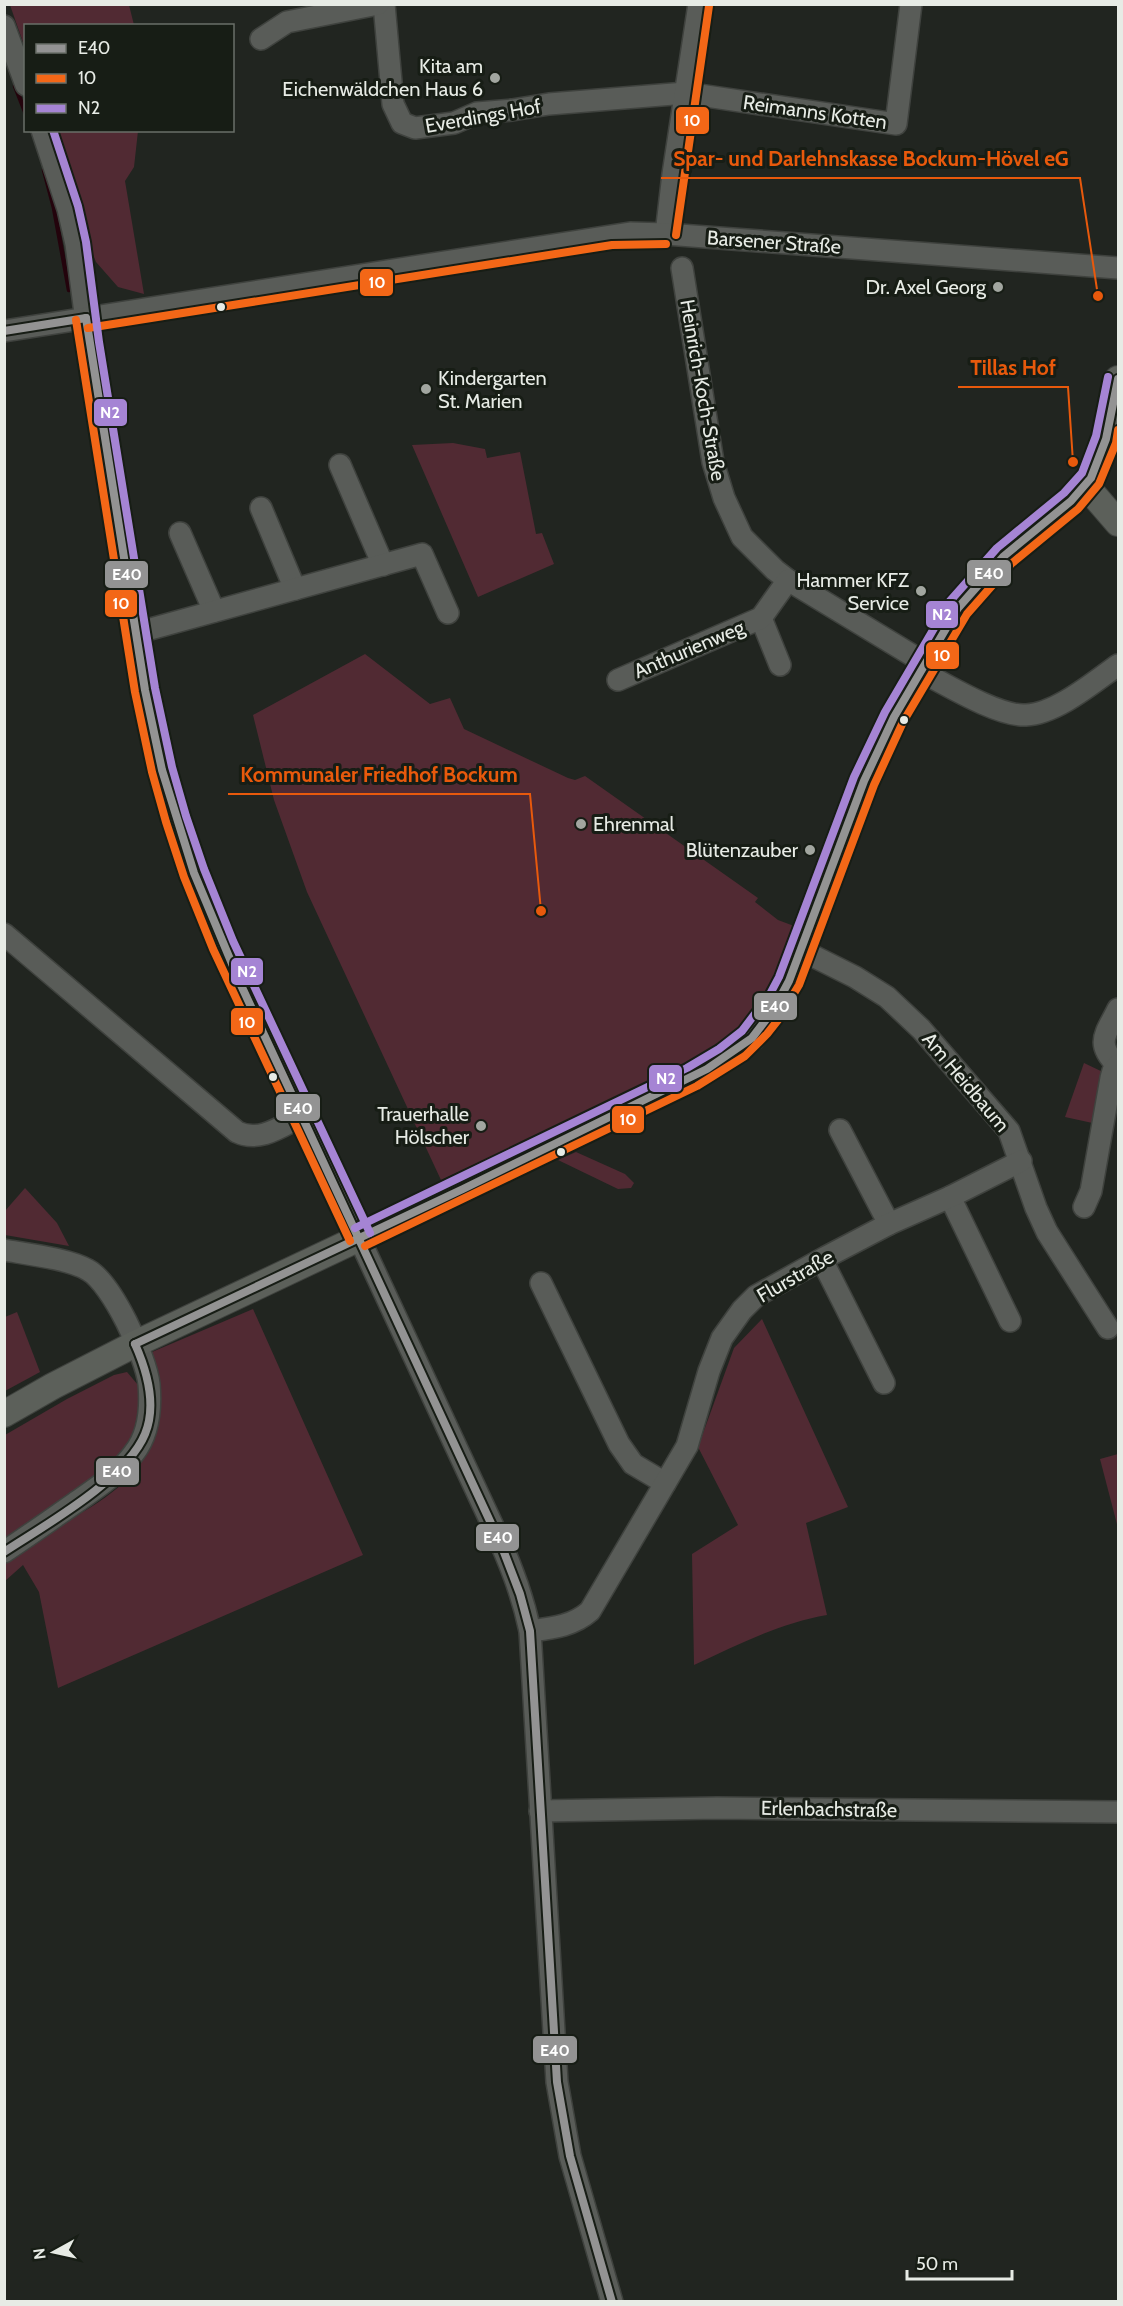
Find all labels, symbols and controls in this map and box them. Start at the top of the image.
legend [24,24,234,132]
text: E40 [78,37,110,59]
place label: Kita am Eichenwäldchen Haus 6 [282,54,483,101]
text: 10 [78,67,96,89]
marker: Kita am Eichenwäldchen Haus 6 [488,71,502,85]
street label: Reimanns Kotten [742,90,888,134]
street label: Everdings Hof [423,94,543,138]
text: N2 [78,97,100,119]
line badge: 10 [675,106,710,135]
text: 10 [683,111,701,130]
callout: Spar- und Darlehnskasse Bockum-Hövel eG [661,139,1080,178]
text: Spar- und Darlehnskasse Bockum-Hövel eG [673,146,1069,171]
street label: Barsener Straße [706,225,842,259]
line badge: 10 [359,268,394,297]
text: 10 [368,273,386,292]
place label: Dr. Axel Georg [866,275,987,299]
marker: Dr. Axel Georg [991,280,1005,294]
street label: Heinrich-Koch-Straße [675,297,731,483]
unlabelled marker [215,301,227,313]
callout: Tillas Hof [958,348,1068,387]
text: Tillas Hof [970,355,1056,380]
place label: Kindergarten St. Marien [438,366,547,413]
marker: Kindergarten St. Marien [419,382,433,396]
line badge: N2 [93,398,128,427]
text: N2 [100,403,120,422]
line badge: E40 [966,559,1012,587]
line badge: E40 [104,560,149,589]
text: E40 [974,564,1004,583]
text: E40 [112,565,142,584]
place label: Hammer KFZ Service [797,568,909,615]
marker: Hammer KFZ Service [914,584,928,598]
line badge: 10 [104,589,138,618]
text: 10 [112,594,130,613]
line badge: N2 [925,600,959,629]
text: N2 [932,605,952,624]
street label: Anthurienweg [630,615,749,683]
line badge: 10 [925,641,960,670]
text: 10 [933,646,951,665]
unlabelled marker [898,714,910,726]
callout: Kommunaler Friedhof Bockum [228,755,530,794]
text: Kommunaler Friedhof Bockum [240,762,518,787]
place label: Ehrenmal [593,812,675,836]
marker: Ehrenmal [574,817,588,831]
place label: Blütenzauber [686,838,799,862]
marker: Blütenzauber [803,843,817,857]
line badge: N2 [230,957,264,986]
text: N2 [237,962,257,981]
line badge: E40 [753,992,798,1021]
text: E40 [760,997,790,1016]
line badge: 10 [230,1007,264,1036]
text: 10 [238,1013,256,1032]
street label: Am Heidbaum [917,1027,1015,1137]
line badge: N2 [648,1064,683,1093]
text: N2 [656,1069,676,1088]
unlabelled marker [267,1071,279,1083]
line badge: E40 [275,1093,321,1122]
text: E40 [283,1099,313,1118]
place label: Trauerhalle Hölscher [377,1102,470,1149]
line badge: 10 [611,1105,645,1134]
text: 10 [619,1110,637,1129]
marker: Trauerhalle Hölscher [474,1119,488,1133]
unlabelled marker [555,1146,567,1158]
street label: Flurstraße [752,1244,838,1308]
line badge: E40 [95,1457,140,1486]
text: E40 [102,1462,132,1481]
line badge: E40 [475,1523,520,1552]
text: E40 [483,1528,513,1547]
street label: Erlenbachstraße [761,1796,897,1822]
line badge: E40 [532,2035,578,2064]
text: E40 [540,2041,570,2060]
north arrow [24,2222,84,2282]
scale bar [907,2243,1012,2281]
text: N [29,2247,50,2261]
text: 50 m [916,2253,958,2275]

